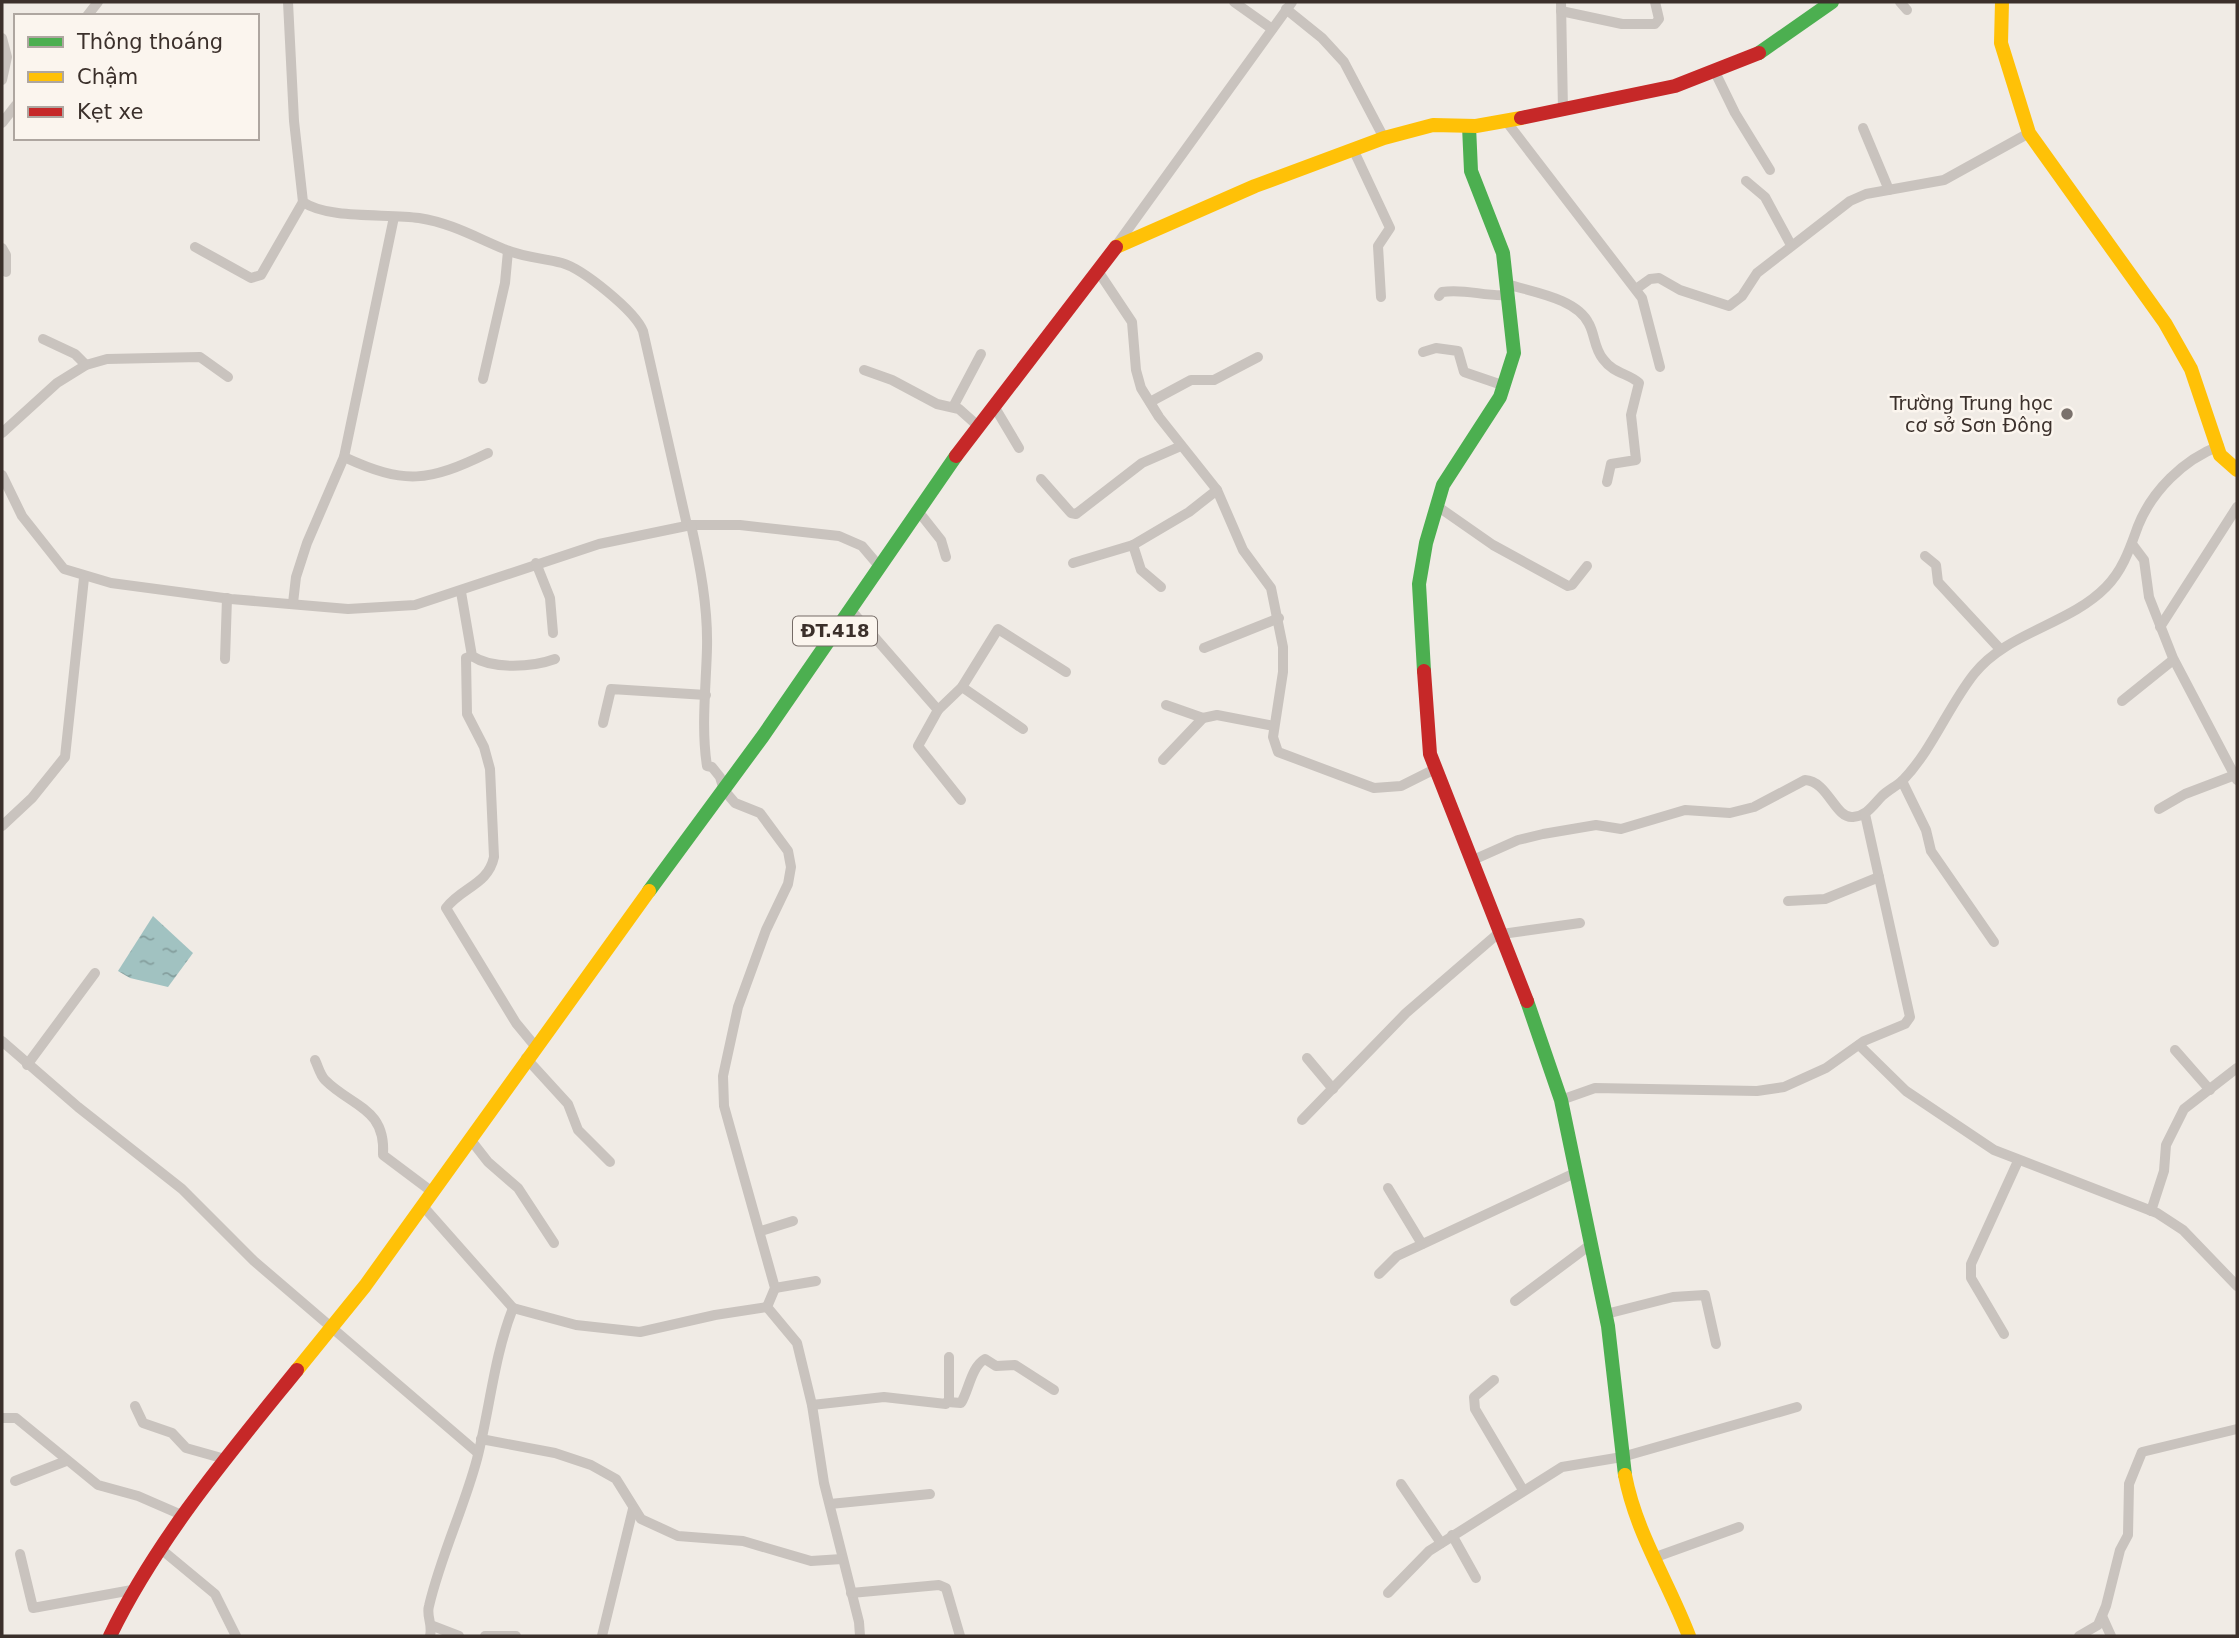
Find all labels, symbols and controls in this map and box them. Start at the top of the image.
legend [14,14,259,140]
text: Thông thoáng [76,30,223,54]
text: Chậm [77,65,138,89]
text: Kẹt xe [77,100,143,124]
place label: Trường Trung học cơ sở Sơn Đông [1889,392,2053,436]
marker: Trường Trung học cơ sở Sơn Đông [2059,406,2075,422]
road number: ĐT.418 [793,616,877,646]

